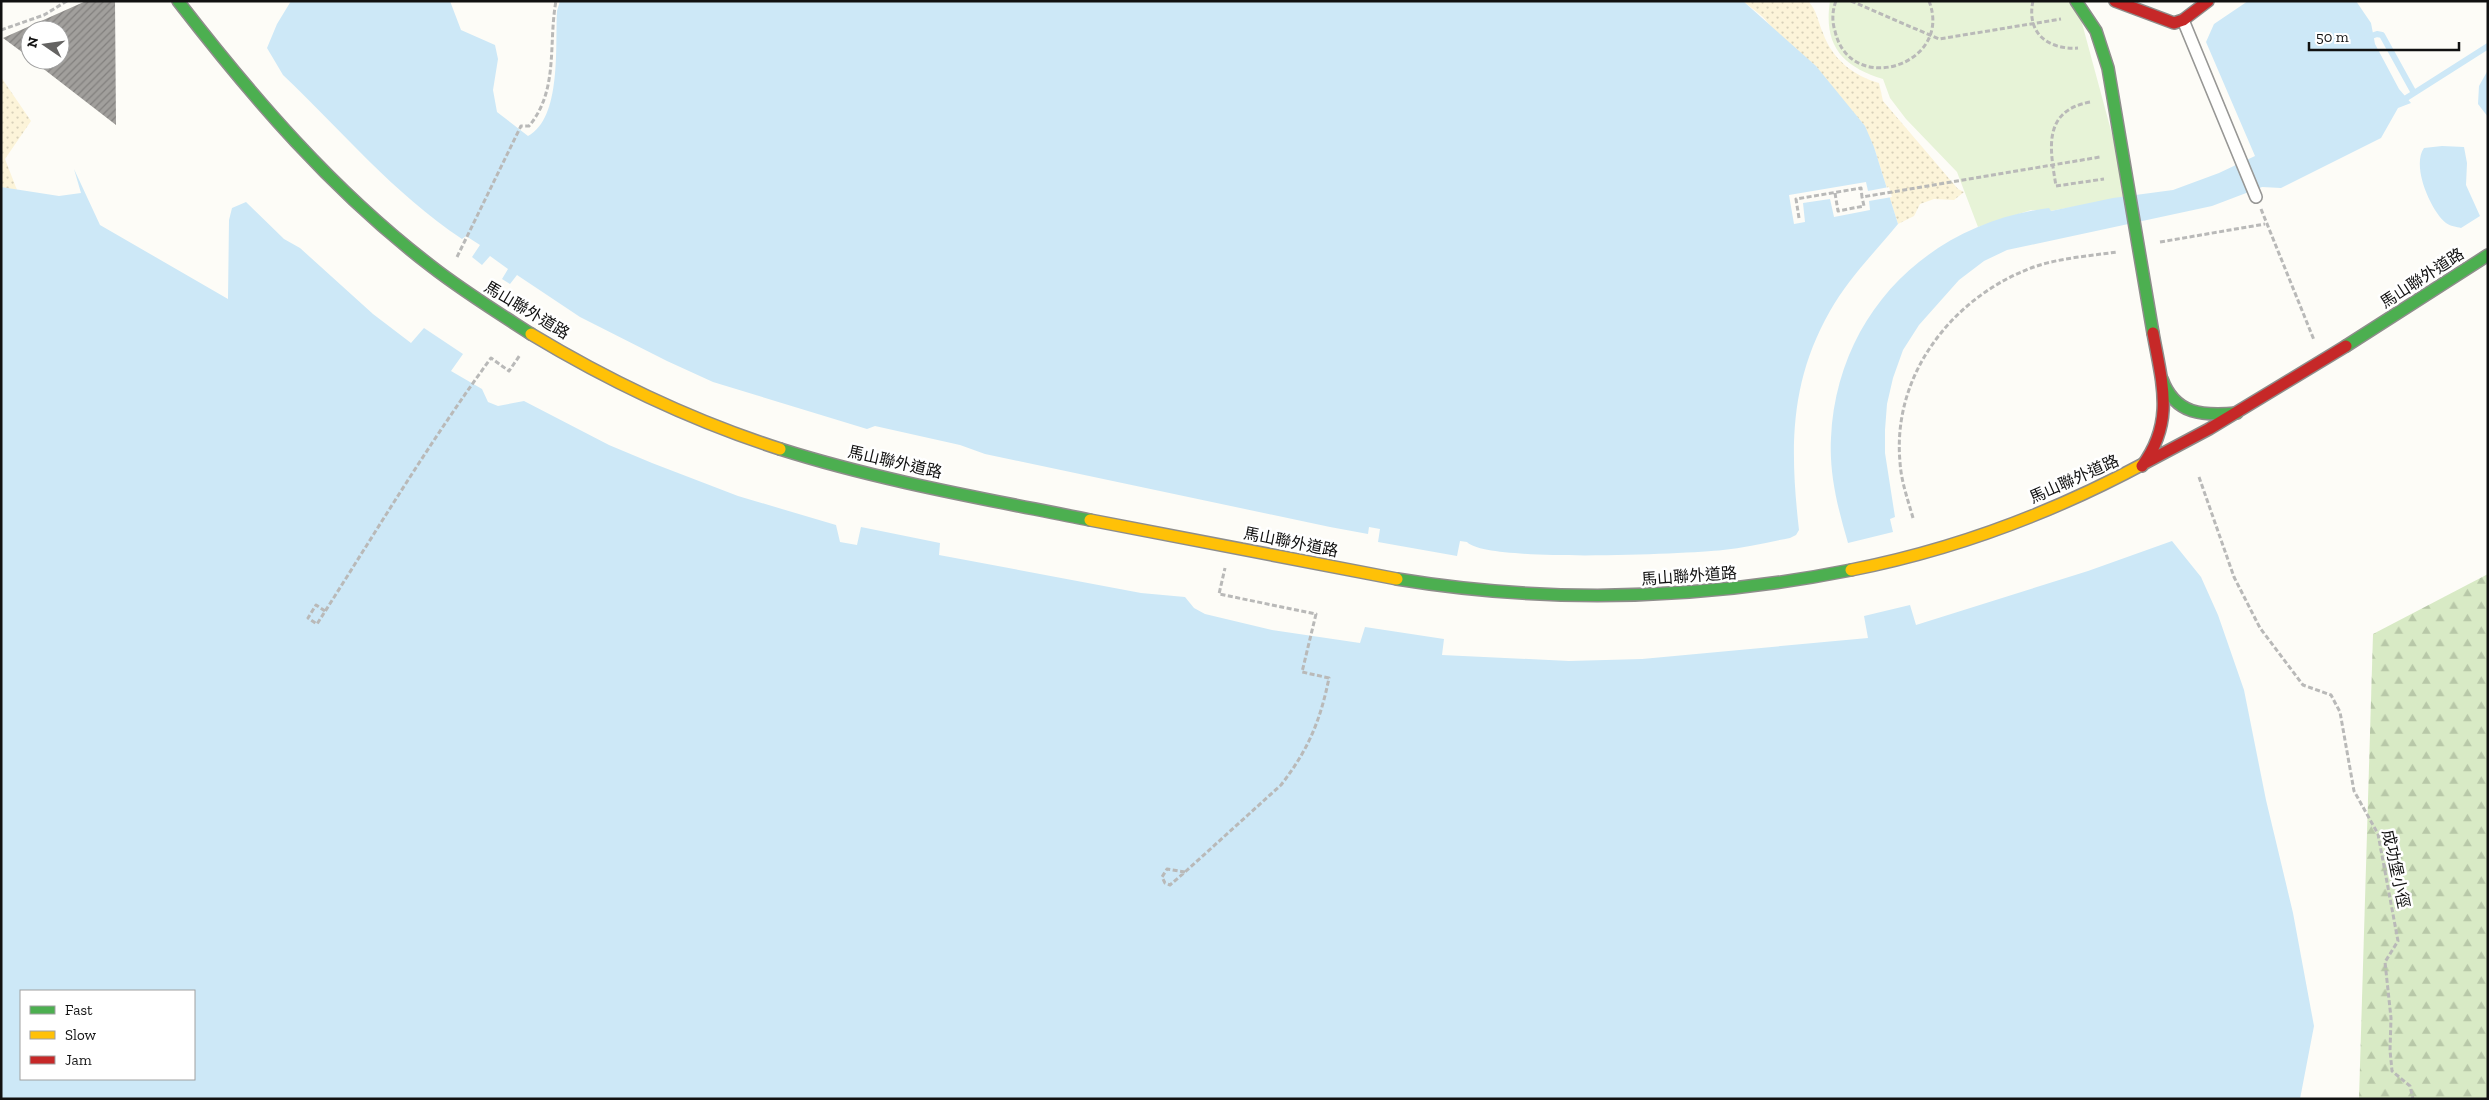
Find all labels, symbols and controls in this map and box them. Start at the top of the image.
north arrow [20,20,70,70]
scale bar [2309,20,2459,52]
text: 50 m [2316,28,2349,46]
text: N [23,35,42,49]
street label: 馬山聯外道路 [2377,244,2467,312]
street label: 馬山聯外道路 [481,277,573,343]
street label: 馬山聯外道路 [846,442,944,482]
street label: 馬山聯外道路 [2026,451,2122,507]
street label: 馬山聯外道路 [1242,524,1340,560]
street label: 馬山聯外道路 [1640,563,1738,589]
street label: 成功堡小徑 [2378,828,2414,910]
legend [20,990,195,1080]
text: Fast [65,1001,93,1019]
text: Slow [65,1026,97,1044]
text: Jam [65,1051,92,1069]

